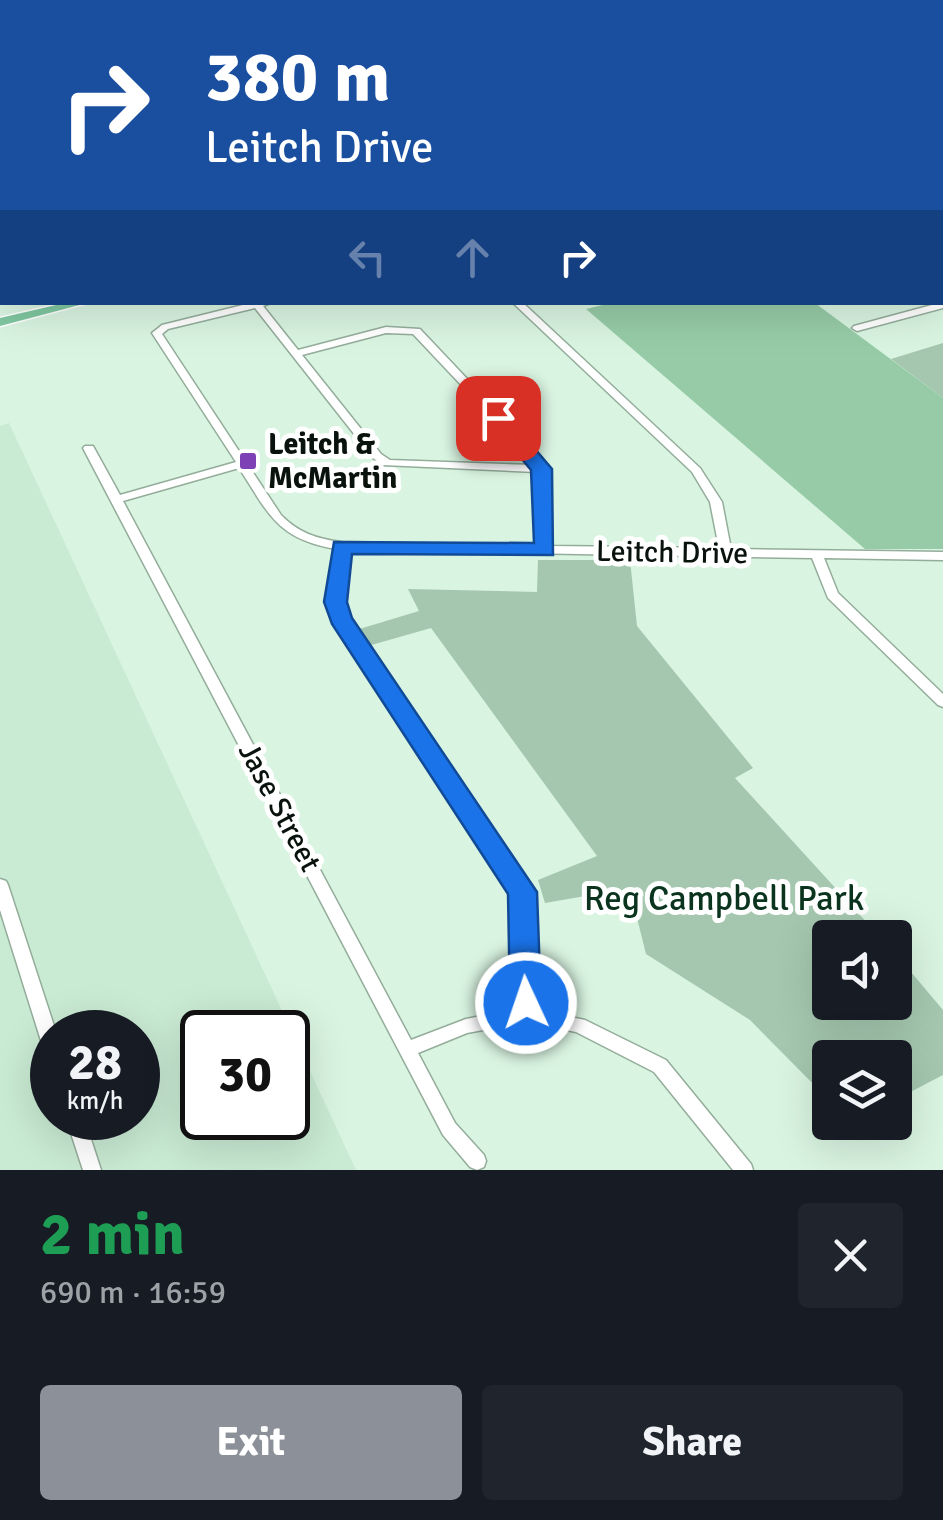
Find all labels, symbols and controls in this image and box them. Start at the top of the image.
text: 380 m [205,34,390,120]
icon: right [40,40,170,170]
text: Leitch Drive [205,120,433,175]
icon: left [340,230,395,285]
icon: ahead [445,230,500,285]
icon: right [550,230,605,285]
pin [456,376,541,461]
icon: arrive [471,391,526,446]
place label: Leitch & McMartin [268,426,397,497]
marker: Leitch & McMartin [237,450,259,472]
street label: Leitch Drive [596,533,748,572]
street label: Jase Street [230,736,329,878]
park label: Reg Campbell Park [584,877,864,920]
map controls [812,920,912,1140]
button: sound [812,920,912,1020]
position arrow [474,951,578,1055]
speed limit sign: 30 [180,1010,310,1140]
text: 28 [68,1032,122,1094]
button: layers [812,1040,912,1140]
text: km/h [67,1085,123,1116]
text: 2 min [40,1198,185,1272]
button: close [798,1203,903,1308]
text: 690 m · 16:59 [40,1273,226,1312]
button: Exit [40,1385,462,1500]
button: Share [482,1385,903,1500]

